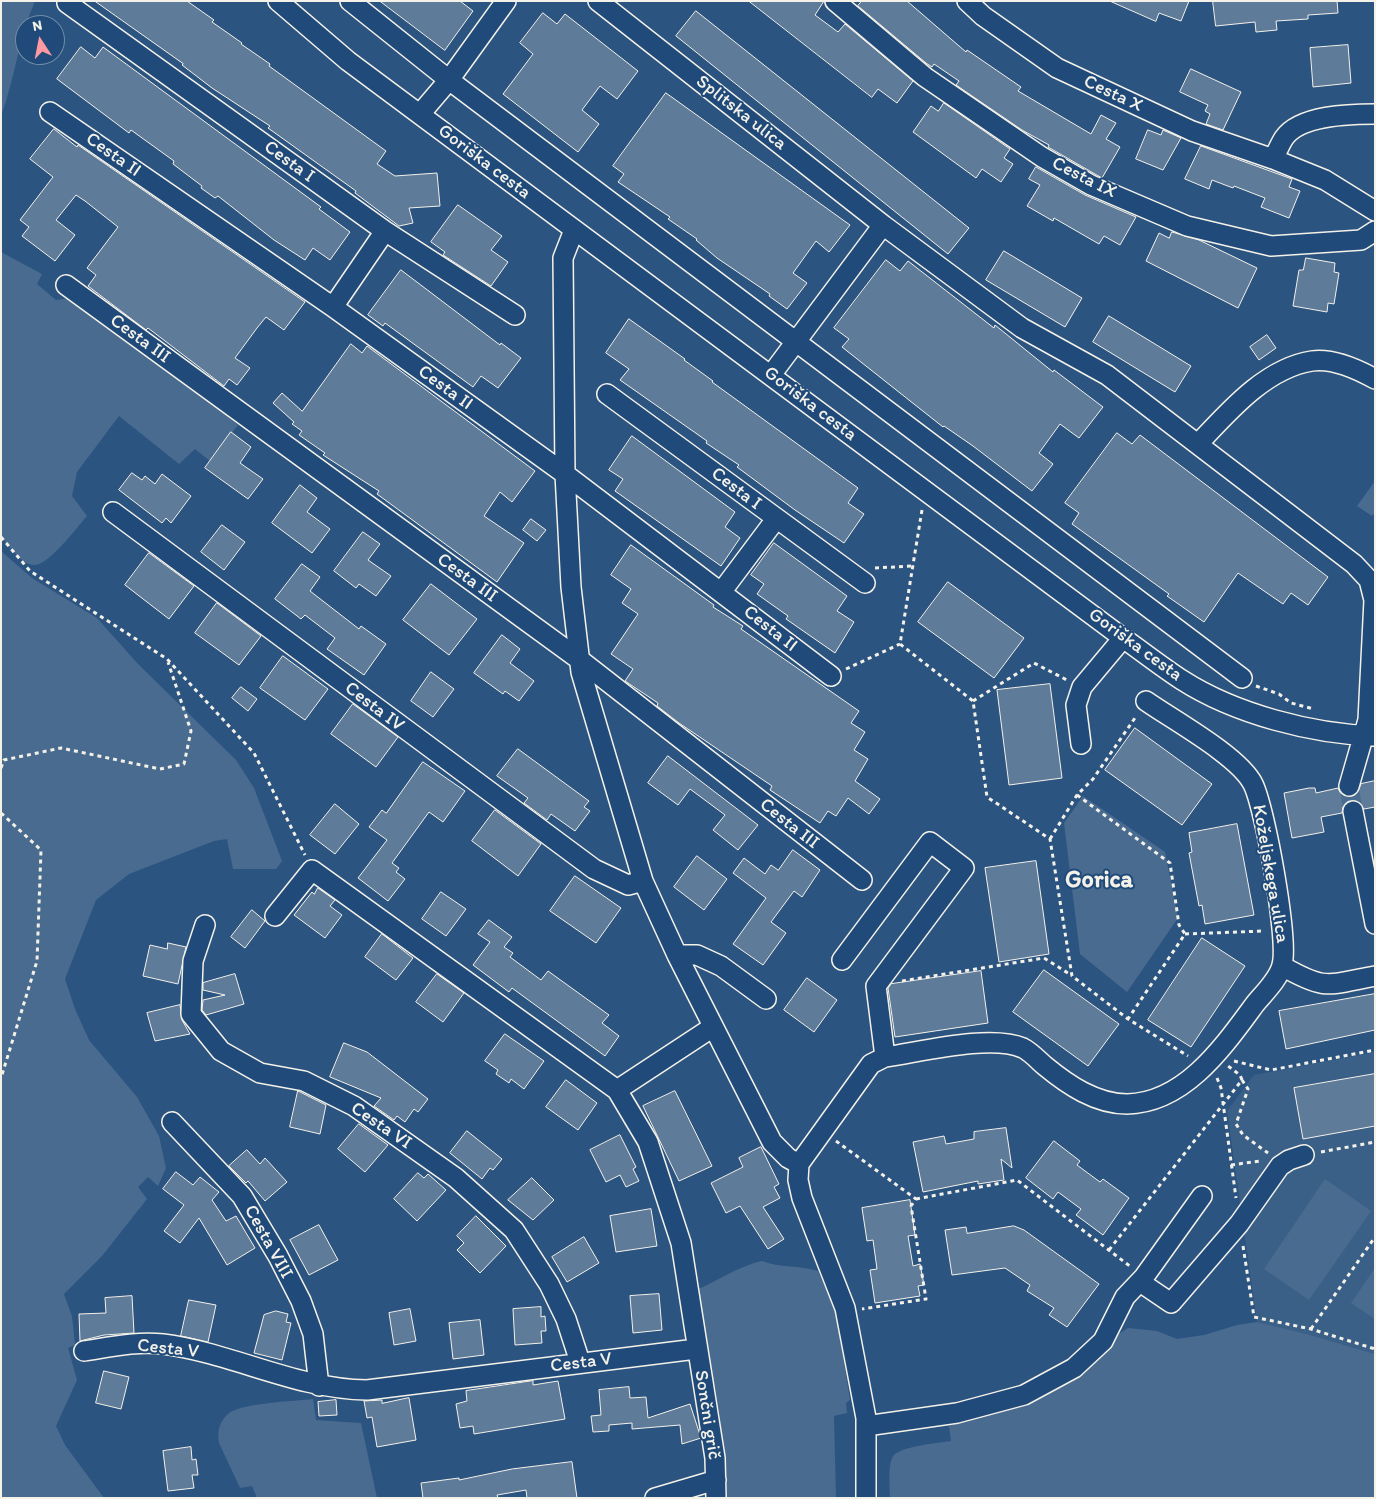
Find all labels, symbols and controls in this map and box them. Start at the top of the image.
north arrow [15,15,65,65]
text: N [31,17,43,35]
street label: Splitska ulica [691,70,791,156]
street label: Cesta X [1080,70,1146,118]
street label: Goriška cesta [433,120,535,204]
street label: Cesta II [81,128,145,182]
street label: Cesta I [259,136,319,188]
street label: Cesta IX [1048,152,1120,204]
street label: Cesta III [105,309,175,369]
street label: Cesta II [413,360,477,416]
street label: Goriška cesta [759,362,861,446]
street label: Cesta I [706,463,766,515]
street label: Cesta III [432,548,502,608]
street label: Cesta II [738,601,802,657]
street label: Goriška cesta [1084,603,1186,687]
street label: Cesta IV [340,677,408,737]
street label: Cesta III [755,794,823,854]
street label: Koželjskega ulica [1247,803,1293,945]
district label: Gorica [1065,867,1133,895]
street label: Cesta VI [346,1097,416,1155]
street label: Cesta VIII [238,1201,298,1283]
street label: Cesta V [136,1334,200,1364]
street label: Cesta V [549,1348,613,1378]
street label: Sončni grič [689,1369,725,1461]

